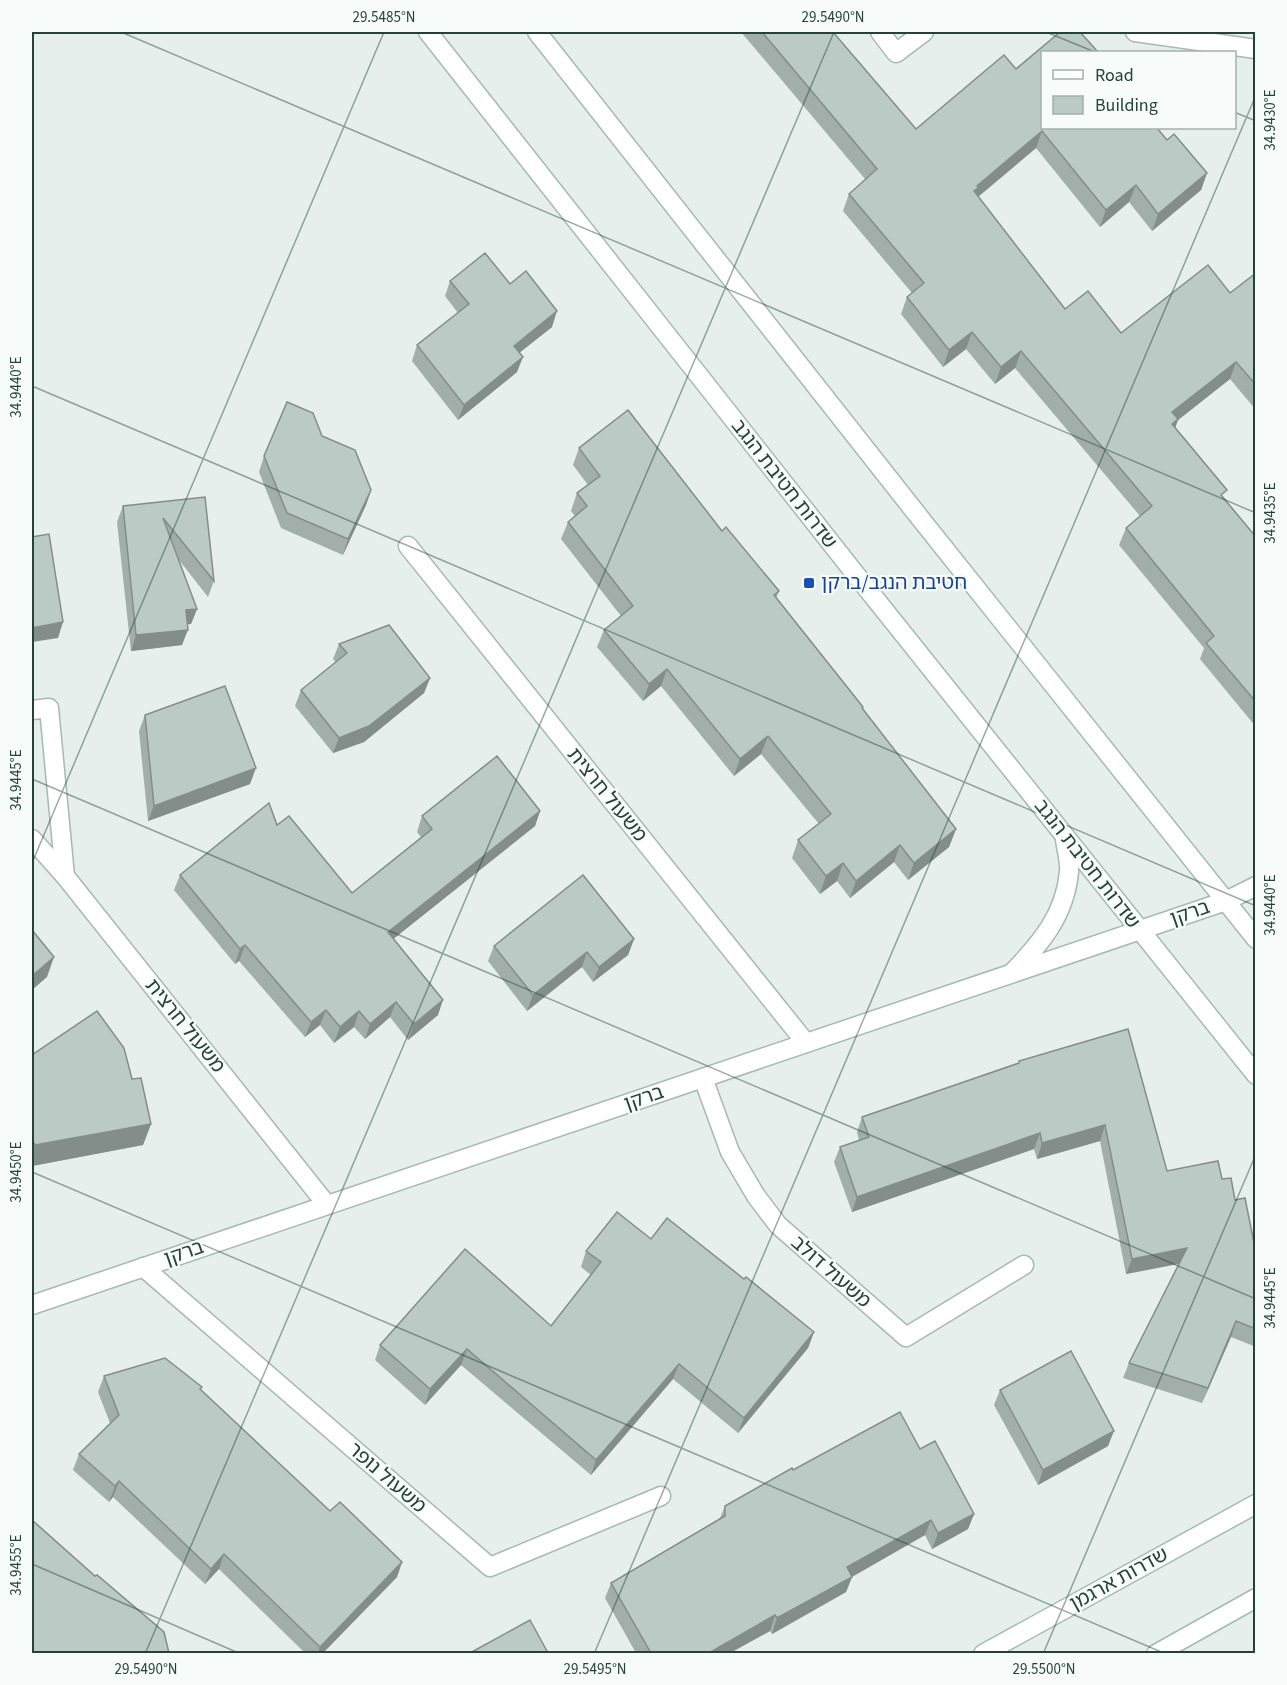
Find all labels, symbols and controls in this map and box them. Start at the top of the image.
text: 29.5485°N [352,7,416,28]
text: 29.5490°N [801,7,865,28]
legend [1041,51,1236,129]
text: Road [1095,63,1134,88]
text: 34.9430°E [1260,89,1281,151]
text: Building [1095,93,1158,118]
text: 34.9440°E [6,356,27,418]
street label: שדרות חטיבת הנגב [724,413,844,555]
text: 34.9435°E [1260,482,1281,544]
place label: חטיבת הנגב/ברקן [821,569,967,597]
marker: חטיבת הנגב/ברקן [802,576,816,590]
street label: משעול חרצית [560,742,654,848]
text: 34.9445°E [6,749,27,811]
street label: שדרות חטיבת הנגב [1027,793,1147,935]
text: 34.9440°E [1260,874,1281,936]
street label: ברקן [1166,893,1214,933]
street label: משעול חרצית [138,973,232,1079]
street label: ברקן [620,1078,668,1118]
text: 34.9450°E [6,1141,27,1203]
street label: משעול דולב [785,1229,877,1315]
street label: ברקן [160,1233,208,1273]
text: 34.9445°E [1260,1267,1281,1329]
street label: משעול נופר [342,1436,432,1520]
text: 34.9455°E [6,1534,27,1596]
street label: שדרות ארגמן [1065,1540,1173,1618]
text: 29.5490°N [114,1659,178,1680]
text: 29.5495°N [563,1659,627,1680]
text: 29.5500°N [1012,1659,1076,1680]

